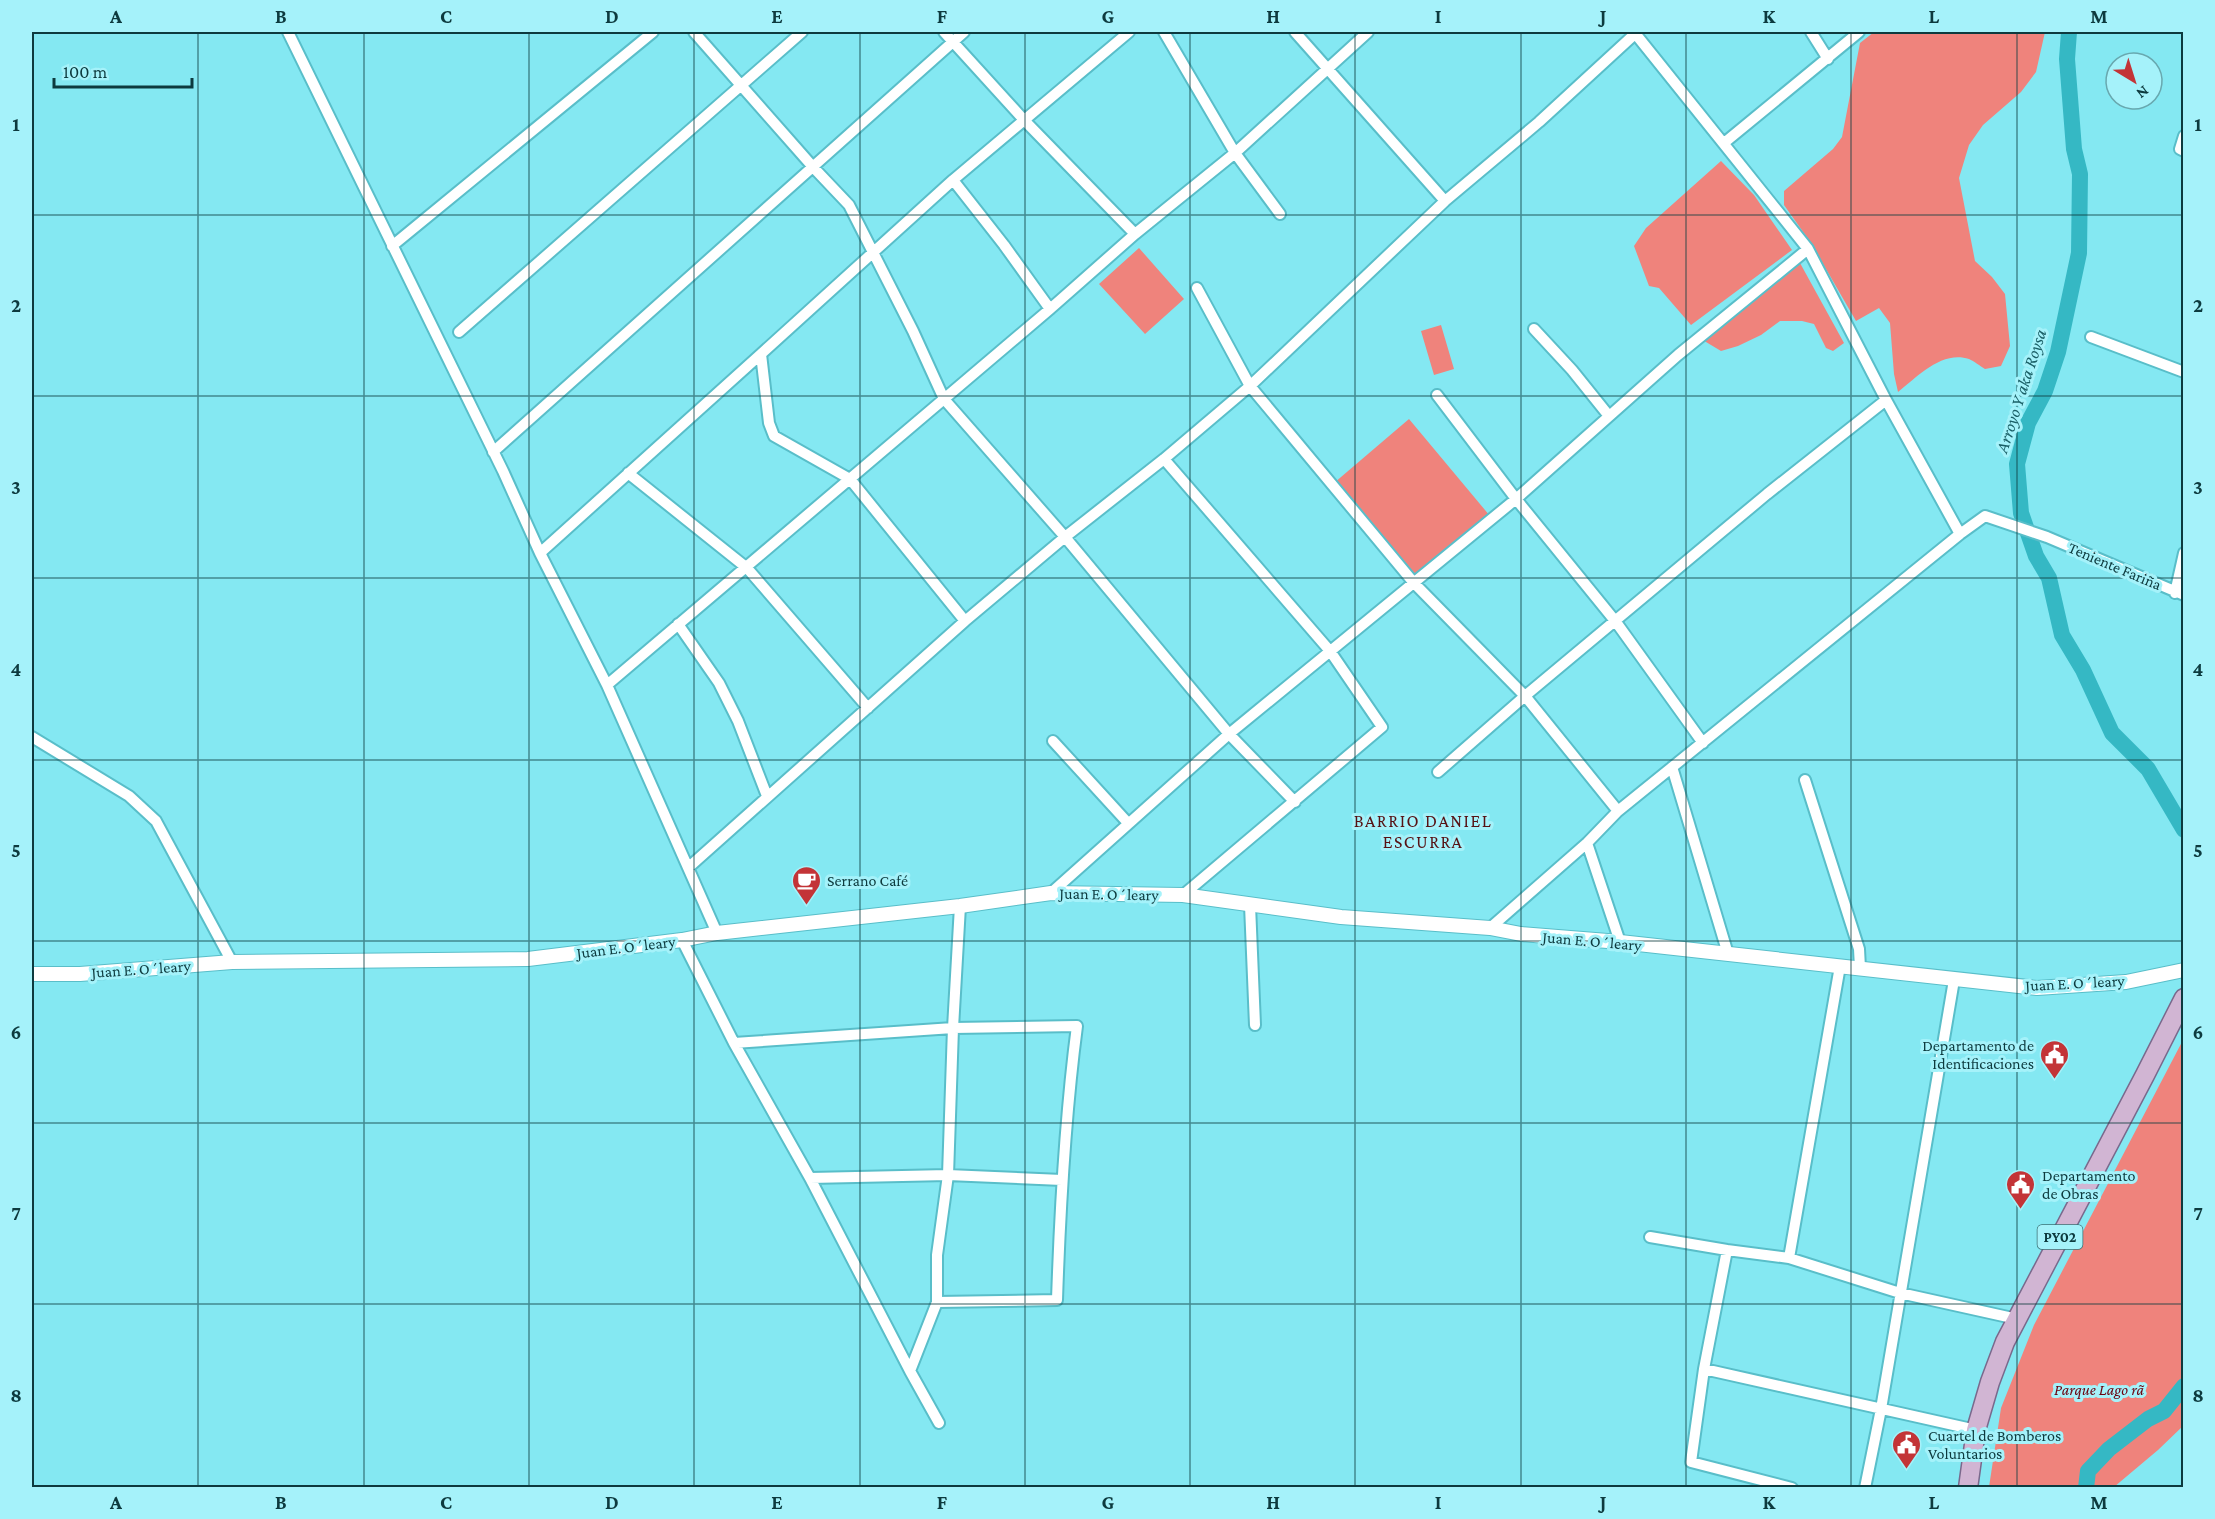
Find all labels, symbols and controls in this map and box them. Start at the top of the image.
text: A [109,5,123,27]
text: B [275,5,287,27]
text: C [440,5,452,27]
text: D [605,5,619,27]
text: E [771,5,783,27]
text: F [937,5,948,27]
text: G [1102,5,1115,27]
text: H [1266,5,1280,27]
text: I [1435,5,1442,27]
text: J [1598,5,1607,27]
text: K [1763,5,1777,27]
text: L [1929,5,1940,27]
text: M [2090,5,2108,27]
scale bar [54,51,192,89]
north arrow [2104,51,2164,111]
text: 100 m [63,62,108,82]
text: N [2133,82,2152,103]
text: 1 [12,113,20,135]
text: 1 [2194,113,2202,135]
text: 2 [11,294,21,316]
text: 2 [2193,294,2203,316]
water label: Arroyo Y aka Roysa [1991,326,2051,456]
text: 3 [11,476,21,498]
text: 3 [2193,476,2203,498]
street label: Teniente Fariña [2066,539,2165,594]
text: 4 [11,658,22,680]
text: 4 [2193,658,2204,680]
district label: BARRIO DANIEL ESCURRA [1354,811,1492,852]
text: 5 [11,839,21,861]
text: 5 [2193,839,2203,861]
cafe icon: Serrano Café [790,864,822,906]
place label: Serrano Café [827,872,908,889]
street label: Juan E. O´leary [1057,885,1160,904]
street label: Juan E. O´leary [1540,928,1643,955]
street label: Juan E. O´leary [574,932,677,963]
street label: Juan E. O´leary [89,957,192,982]
street label: Juan E. O´leary [2023,972,2126,995]
text: 6 [11,1021,21,1043]
text: 6 [2193,1021,2203,1043]
place label: Departamento de Identificaciones [1922,1037,2034,1072]
public building icon: Departamento de Identificaciones [2039,1038,2071,1080]
place label: Departamento de Obras [2042,1167,2135,1202]
public building icon: Departamento de Obras [2005,1168,2037,1210]
text: 7 [11,1202,21,1224]
text: 7 [2193,1202,2203,1224]
road number: PY02 [2038,1225,2082,1249]
park label: Parque Lago rã [2054,1381,2144,1399]
text: 8 [10,1384,22,1406]
text: 8 [2192,1384,2204,1406]
place label: Cuartel de Bomberos Voluntarios [1928,1427,2061,1462]
public building icon: Cuartel de Bomberos Voluntarios [1891,1428,1923,1470]
text: A [109,1491,123,1513]
text: B [275,1491,287,1513]
text: C [440,1491,452,1513]
text: D [605,1491,619,1513]
text: E [771,1491,783,1513]
text: F [937,1491,948,1513]
text: G [1102,1491,1115,1513]
text: H [1266,1491,1280,1513]
text: I [1435,1491,1442,1513]
text: J [1598,1491,1607,1513]
text: K [1763,1491,1777,1513]
text: L [1929,1491,1940,1513]
text: M [2090,1491,2108,1513]

